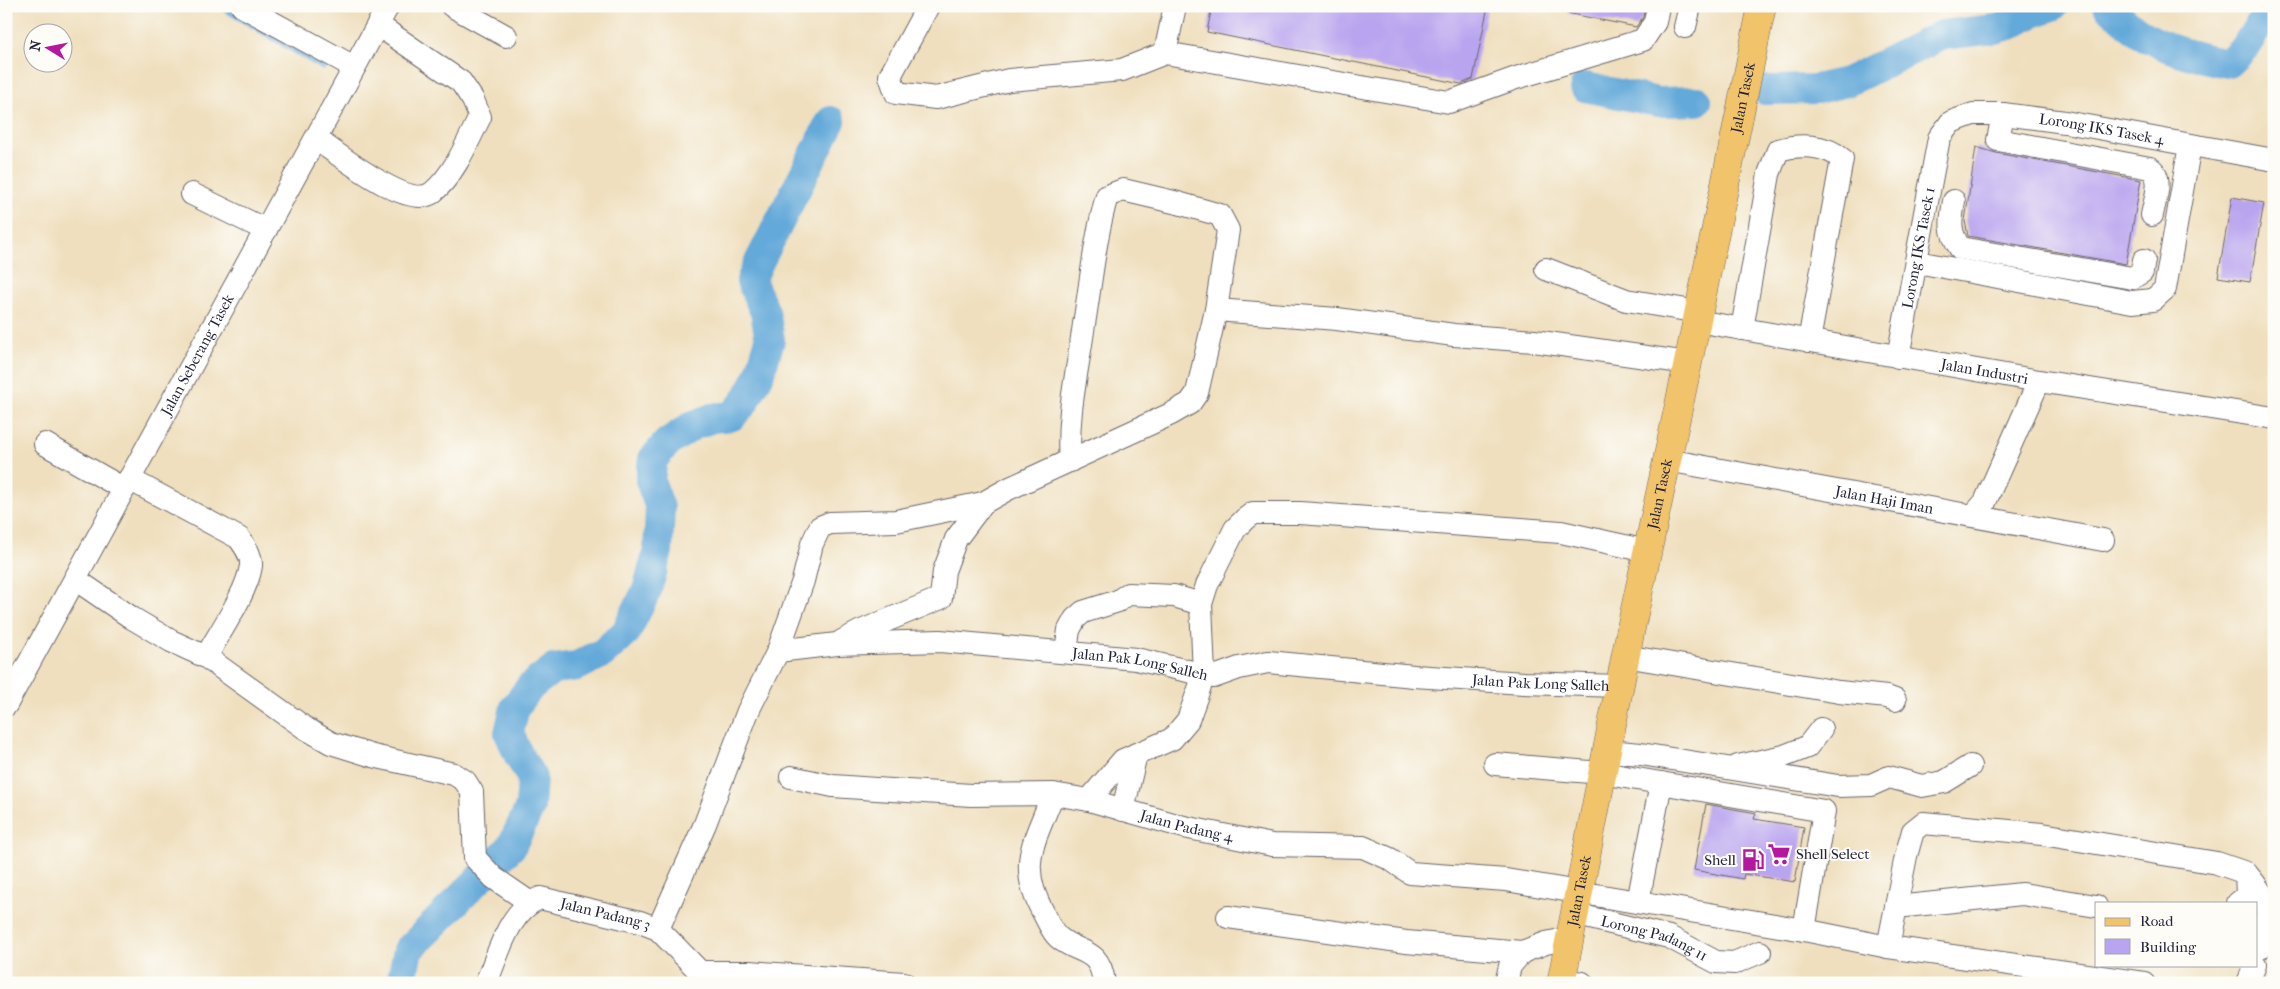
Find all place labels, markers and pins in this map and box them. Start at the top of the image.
supermarket icon: Shell Select [1766,841,1792,867]
place label: Shell Select [1796,845,1870,863]
fuel station icon: Shell [1740,847,1766,873]
place label: Shell [1704,851,1736,869]

